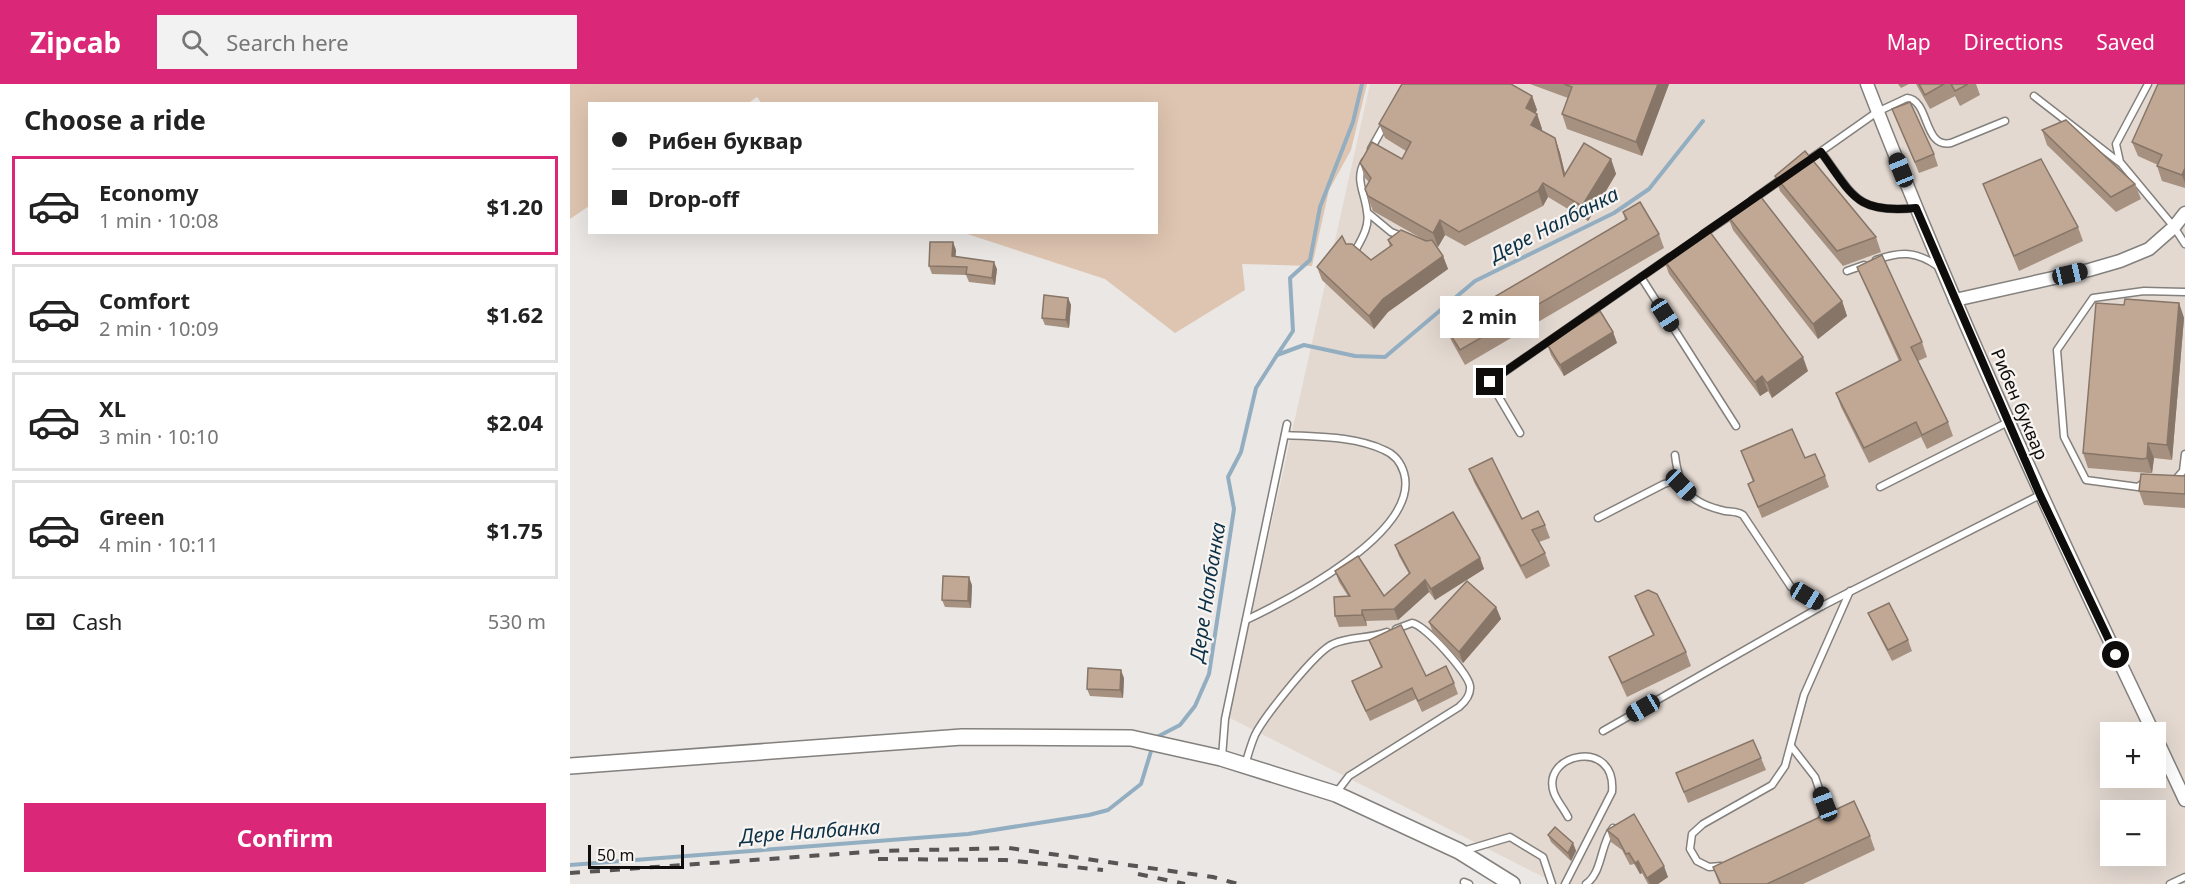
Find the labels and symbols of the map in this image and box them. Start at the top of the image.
car [1886,150,1916,190]
water label: Дере Налбанка [1483,180,1623,269]
car [2050,261,2090,287]
callout: 2 min [1440,295,1540,337]
car [1648,295,1682,335]
street label: Рибен буквар [1986,345,2054,463]
route end [1476,368,1503,395]
car [1662,466,1700,504]
water label: Дере Налбанка [1182,520,1231,666]
car [1787,579,1827,613]
route start [2102,641,2129,668]
car [1623,691,1663,725]
car [1810,784,1840,824]
water label: Дере Налбанка [737,813,881,850]
scale bar [588,842,684,870]

